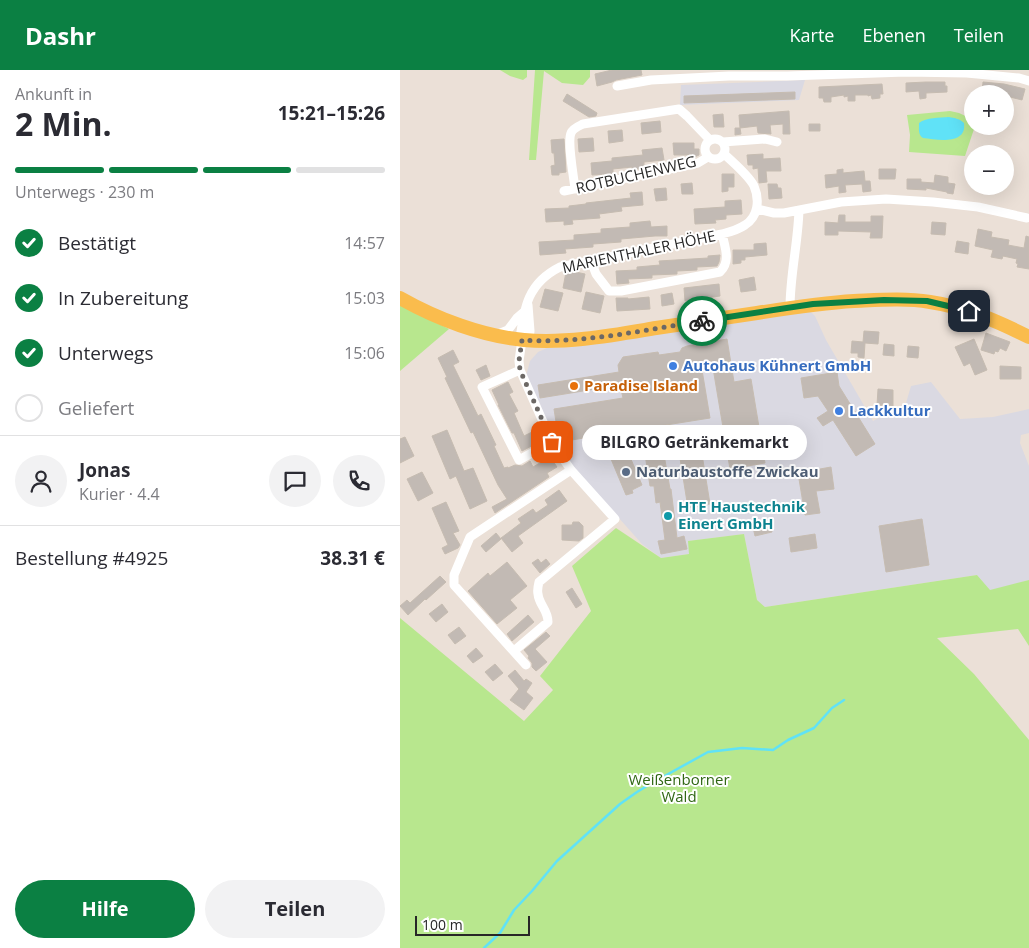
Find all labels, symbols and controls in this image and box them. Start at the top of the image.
text: Dashr [25,19,96,52]
text: Karte [790,23,834,47]
text: Ebenen [862,23,926,47]
text: Teilen [954,23,1004,47]
text: Ankunft in [15,83,92,105]
map controls [964,85,1014,195]
button: + [964,85,1014,135]
text: 15:21–15:26 [278,100,385,126]
text: 2 Min. [15,102,112,145]
button: − [964,145,1014,195]
street label: ROTBUCHENWEG [574,150,698,198]
text: Unterwegs · 230 m [15,181,154,203]
street label: MARIENTHALER HÖHE [560,225,717,277]
icon: check [15,229,43,257]
text: Bestätigt [58,230,136,256]
text: 14:57 [344,232,385,254]
icon: check [15,284,43,312]
text: In Zubereitung [58,285,188,311]
text: 15:03 [344,287,385,309]
pin [948,290,990,332]
courier [677,296,727,346]
icon: home [955,297,983,325]
icon: bike [688,307,716,335]
icon: check [15,339,43,367]
text: Unterwegs [58,340,153,366]
text: 15:06 [344,342,385,364]
place label: Autohaus Kühnert GmbH [683,355,871,375]
marker: Autohaus Kühnert GmbH [667,360,679,372]
place label: Paradise Island [584,375,698,395]
marker: Paradise Island [568,380,580,392]
text: Geliefert [58,395,134,421]
place label: Lackkultur [849,400,931,420]
marker: Lackkultur [833,405,845,417]
pin [531,421,573,463]
callout: BILGRO Getränkemarkt [582,424,807,460]
icon: bag [538,428,566,456]
text: BILGRO Getränkemarkt [600,431,789,453]
button: person [15,455,67,507]
button: chat [269,455,321,507]
button: phone [333,455,385,507]
text: Jonas [79,457,130,483]
place label: Naturbaustoffe Zwickau [636,461,819,481]
marker: Naturbaustoffe Zwickau [620,466,632,478]
text: Kurier · 4.4 [79,483,160,505]
place label: HTE Haustechnik Einert GmbH [678,496,806,533]
marker: HTE Haustechnik Einert GmbH [662,510,674,522]
text: Bestellung #4925 [15,545,168,571]
text: 38.31 € [320,545,385,571]
park label: Weißenborner Wald [628,769,730,806]
button: Hilfe [15,880,195,938]
button: Teilen [205,880,385,938]
scale bar [415,913,530,936]
text: 100 m [422,915,463,934]

